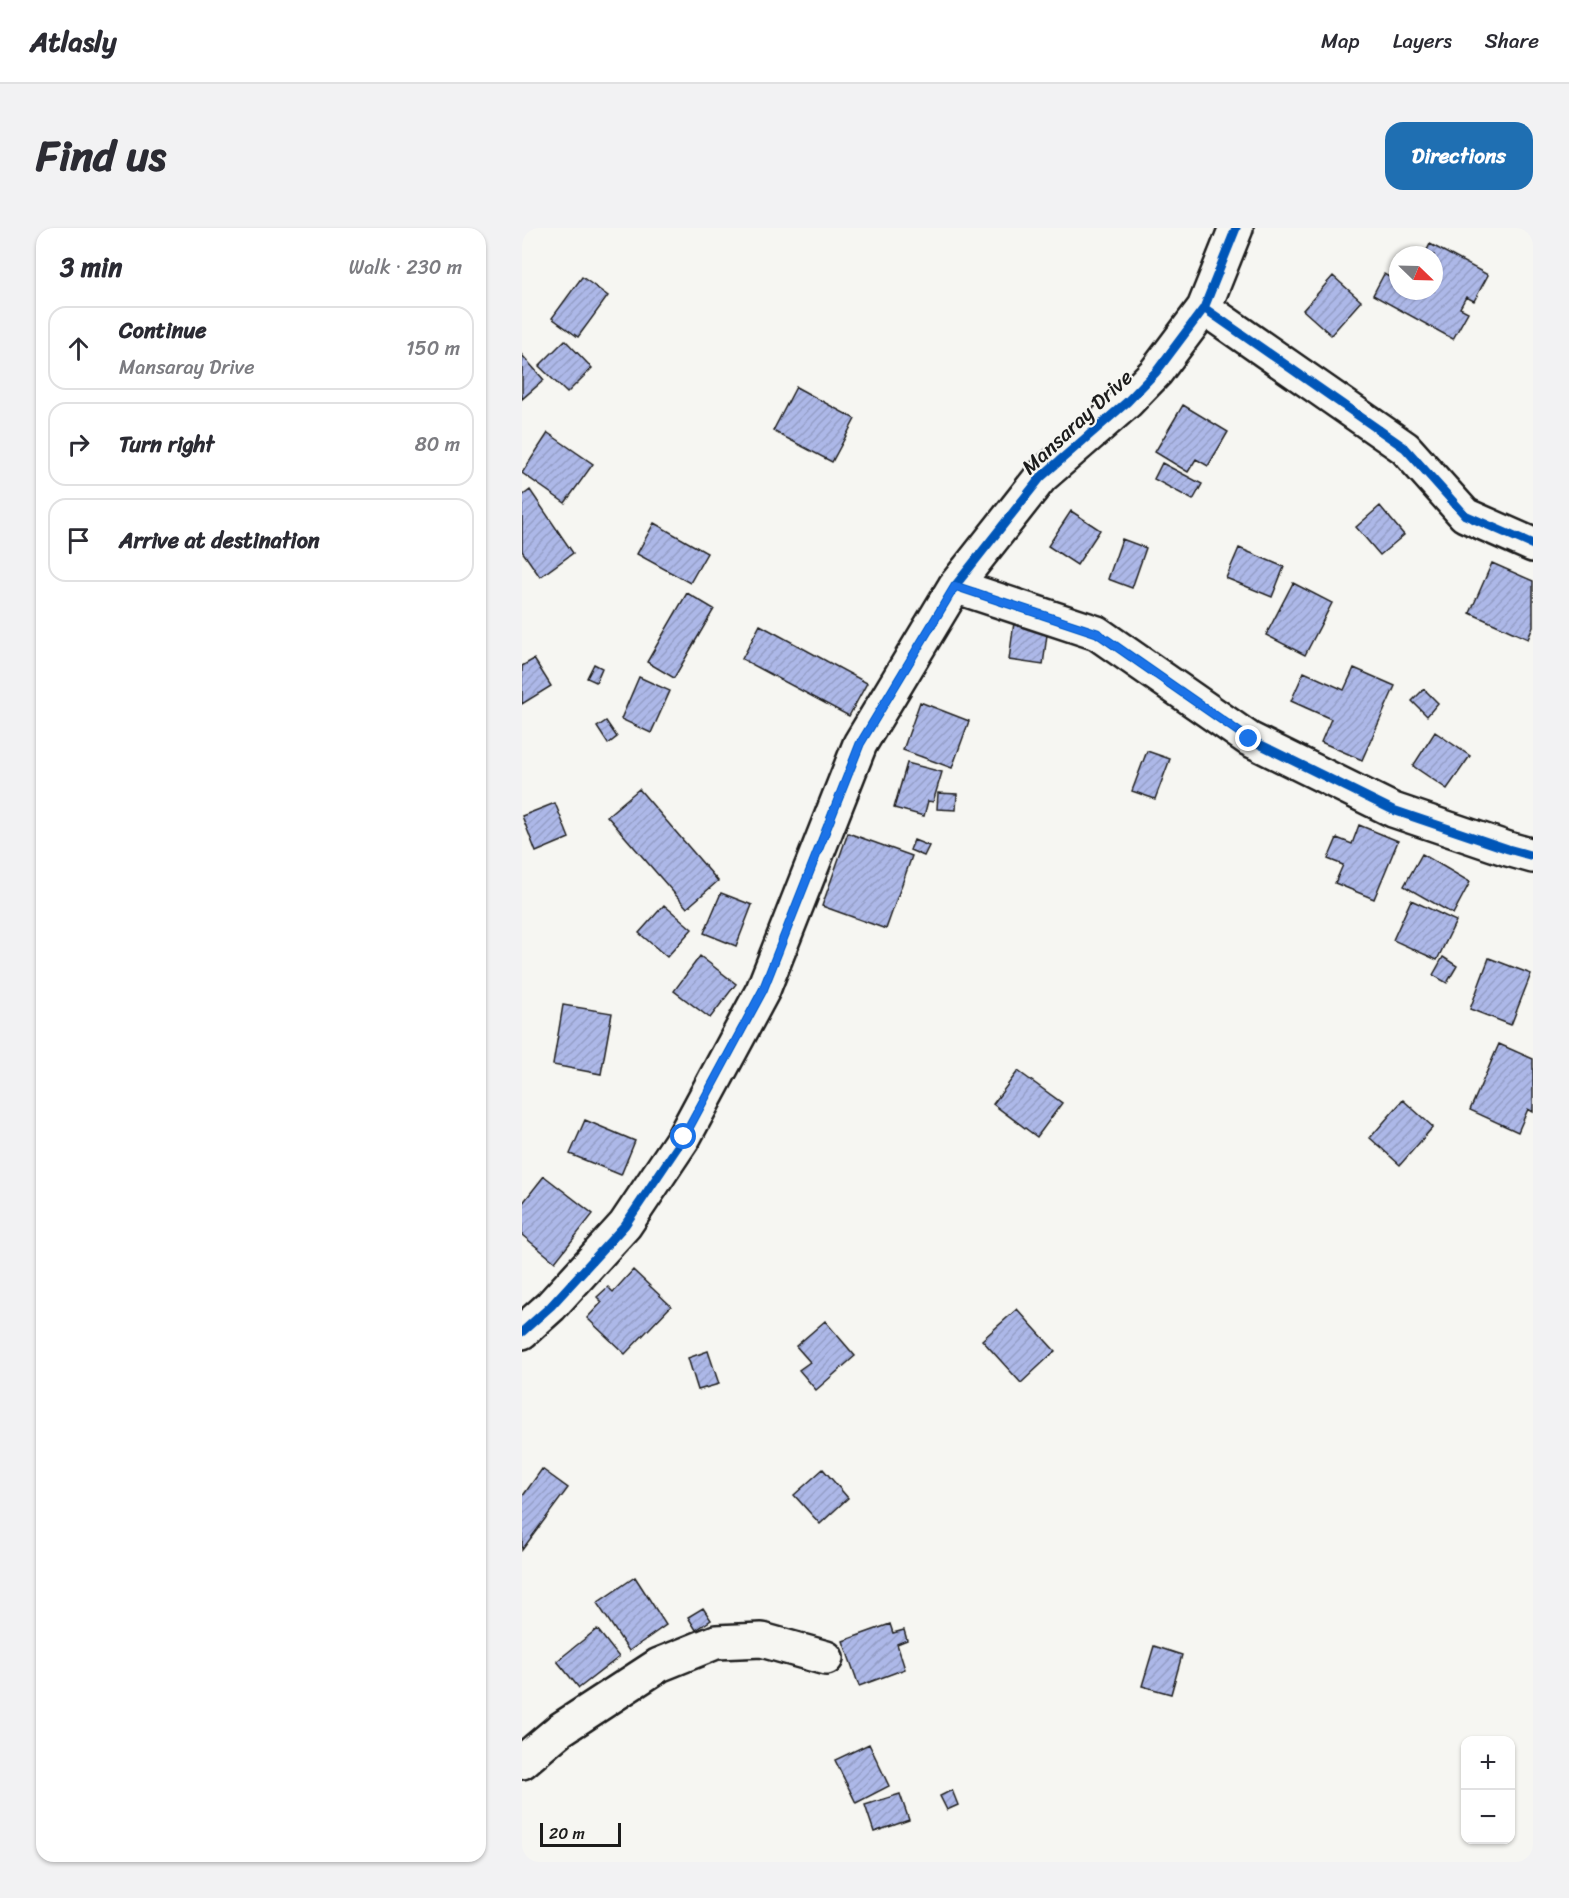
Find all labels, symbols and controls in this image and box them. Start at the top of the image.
text: Atlasly [30,17,117,66]
text: Map [1321,22,1360,60]
text: Layers [1393,22,1452,60]
text: Share [1485,22,1539,60]
text: Find us [36,119,166,193]
button: Directions [1385,122,1533,190]
text: 3 min [60,244,122,290]
north arrow [1389,246,1443,300]
text: Walk · 230 m [349,250,462,285]
text: Continue [119,311,207,350]
text: 150 m [406,331,460,366]
icon: ahead [62,332,95,365]
text: Mansaray Drive [119,350,254,385]
street label: Mansaray Drive [1012,359,1142,484]
text: Turn right [119,425,214,464]
text: 80 m [415,427,460,462]
icon: right [62,428,95,461]
text: Arrive at destination [119,521,320,560]
icon: arrive [62,524,95,557]
route end [1235,725,1261,751]
route start [670,1123,696,1149]
map controls [1461,1736,1515,1844]
button: + [1461,1736,1515,1790]
button: − [1461,1790,1515,1844]
text: 20 m [549,1819,585,1848]
scale bar [540,1820,621,1848]

